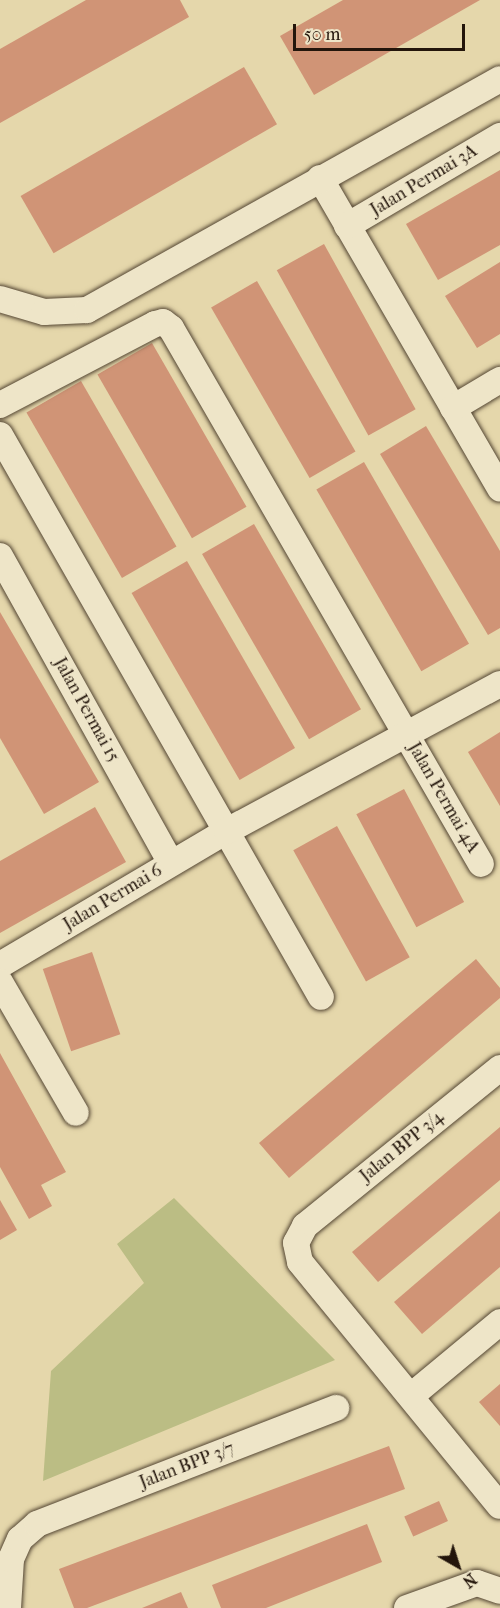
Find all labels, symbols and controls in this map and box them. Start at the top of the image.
scale bar [296,12,468,50]
text: 50 m [304,24,340,45]
street label: Jalan Permai 3A [367,141,481,221]
street label: Jalan Permai 15 [48,654,124,766]
street label: Jalan Permai 4A [403,739,483,857]
street label: Jalan Permai 6 [60,860,166,936]
street label: Jalan BPP 3/4 [356,1107,448,1187]
street label: Jalan BPP 3/7 [136,1438,238,1494]
north arrow [428,1536,488,1596]
text: N [459,1569,480,1592]

